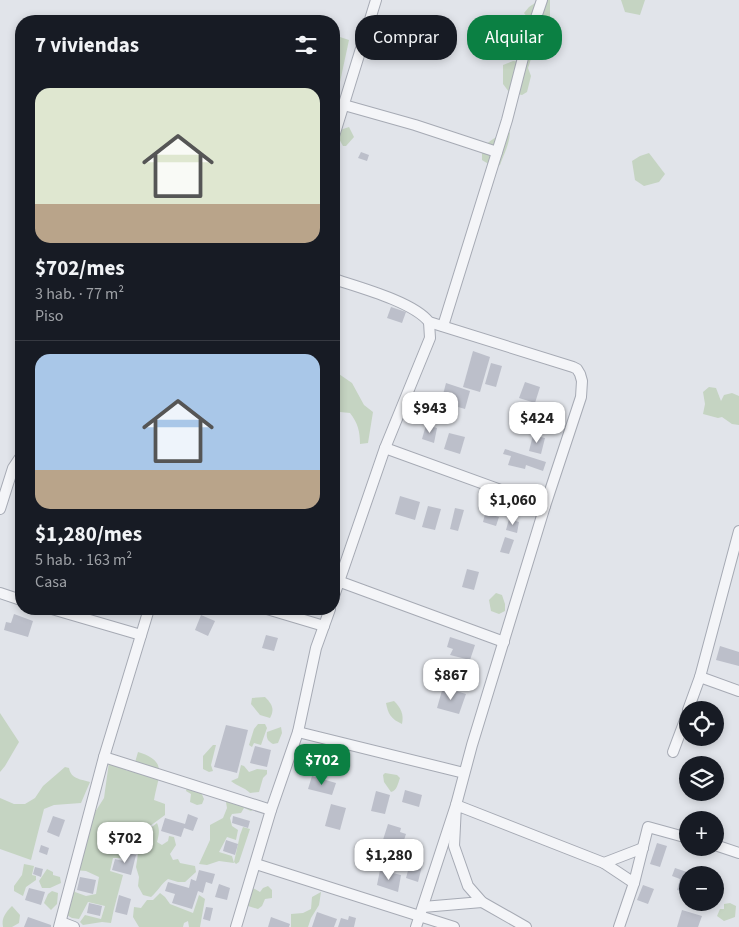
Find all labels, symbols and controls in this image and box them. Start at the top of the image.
chip: Comprar [355,15,457,60]
chip: Alquilar [467,15,562,60]
text: 7 viviendas [35,30,139,60]
icon: filters [292,31,320,59]
icon: home [133,121,223,211]
text: $702/mes [35,253,125,283]
text: 3 hab. · 77 m² [35,283,124,305]
text: Piso [35,305,63,327]
icon: home [133,386,223,476]
pin: $943 [400,392,460,434]
text: $943 [413,397,447,419]
pin: $424 [507,402,567,444]
text: $424 [520,407,554,429]
pin: $1,060 [472,484,554,526]
text: $1,060 [489,489,537,511]
text: $1,280/mes [35,519,142,549]
text: 5 hab. · 163 m² [35,549,132,571]
text: Casa [35,571,67,593]
pin: $867 [421,658,481,701]
text: $867 [434,664,468,686]
map controls [679,701,724,911]
button: locate [679,701,724,746]
pin: $702 [292,744,352,786]
text: $702 [305,749,339,771]
button: layers [679,756,724,801]
button: + [679,811,724,856]
pin: $702 [95,822,155,864]
text: $702 [108,827,142,849]
pin: $1,280 [348,838,430,881]
text: $1,280 [365,844,413,866]
button: − [679,866,724,911]

